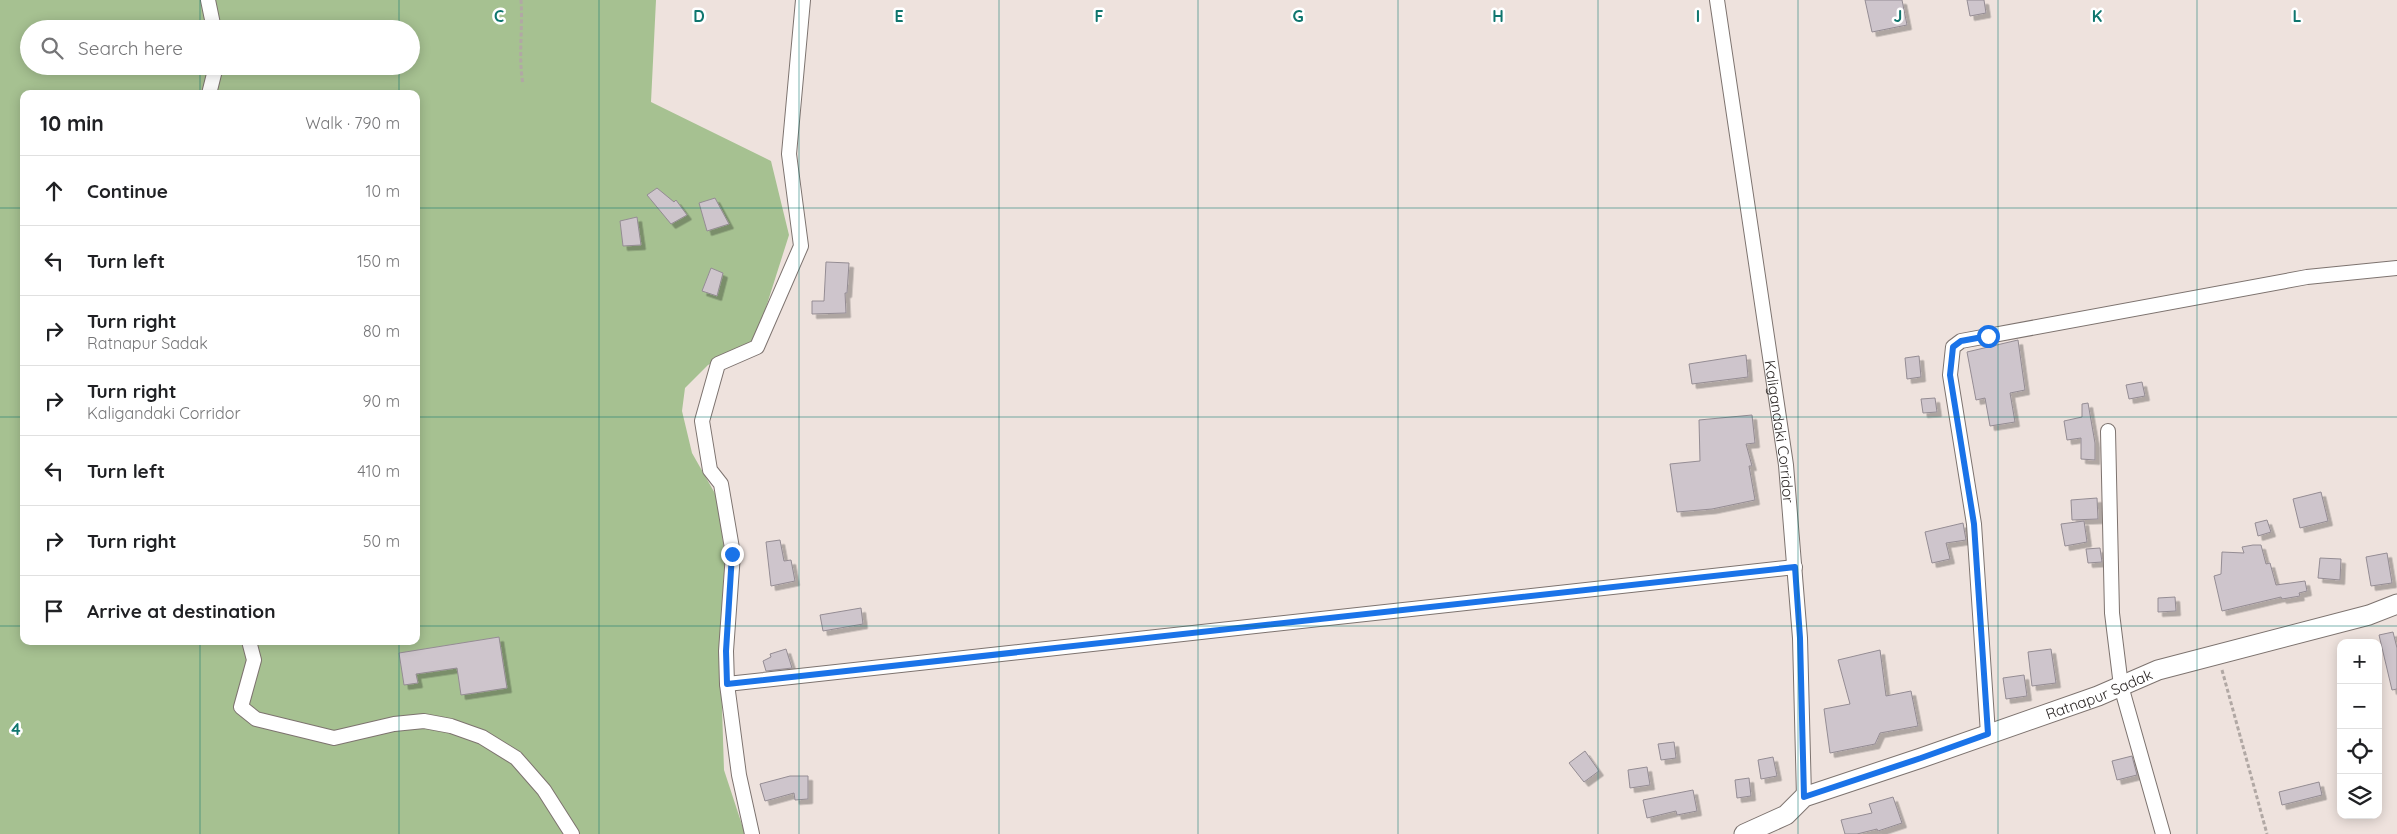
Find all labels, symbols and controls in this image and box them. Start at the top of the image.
text: C [494,6,504,26]
text: D [693,6,705,26]
text: E [894,6,904,26]
text: F [1095,6,1104,26]
text: G [1292,6,1304,26]
text: H [1492,6,1504,26]
text: I [1696,6,1700,26]
text: J [1894,6,1902,26]
text: K [2092,6,2102,26]
text: L [2293,6,2302,26]
search box [20,20,420,75]
icon: search [38,34,66,62]
text: Search here [78,36,183,60]
text: 10 min [40,110,104,136]
text: Walk · 790 m [305,113,400,133]
icon: ahead [40,177,68,205]
text: Continue [87,179,168,203]
text: 10 m [366,181,400,201]
icon: left [40,247,68,275]
text: Turn left [87,249,165,273]
text: 150 m [357,251,400,271]
text: Turn right [87,309,176,333]
icon: right [40,317,68,345]
text: 80 m [363,321,400,341]
route start [1977,325,2000,348]
text: Ratnapur Sadak [87,333,208,353]
street label: Kaligandaki Corridor [1761,359,1799,504]
text: Turn right [87,379,176,403]
icon: right [40,387,68,415]
text: 90 m [363,391,400,411]
text: Kaligandaki Corridor [87,403,241,423]
icon: left [40,457,68,485]
text: Turn left [87,459,165,483]
text: 410 m [357,461,400,481]
icon: right [40,527,68,555]
text: Turn right [87,529,176,553]
text: 50 m [363,531,400,551]
route end [721,543,744,566]
icon: arrive [40,597,68,625]
text: Arrive at destination [87,599,276,623]
map controls [2337,639,2382,819]
button: + [2337,639,2382,684]
street label: Ratnapur Sadak [2043,664,2155,723]
button: − [2337,684,2382,729]
text: 4 [11,719,21,739]
button: locate [2337,729,2382,774]
button: layers [2337,774,2382,819]

